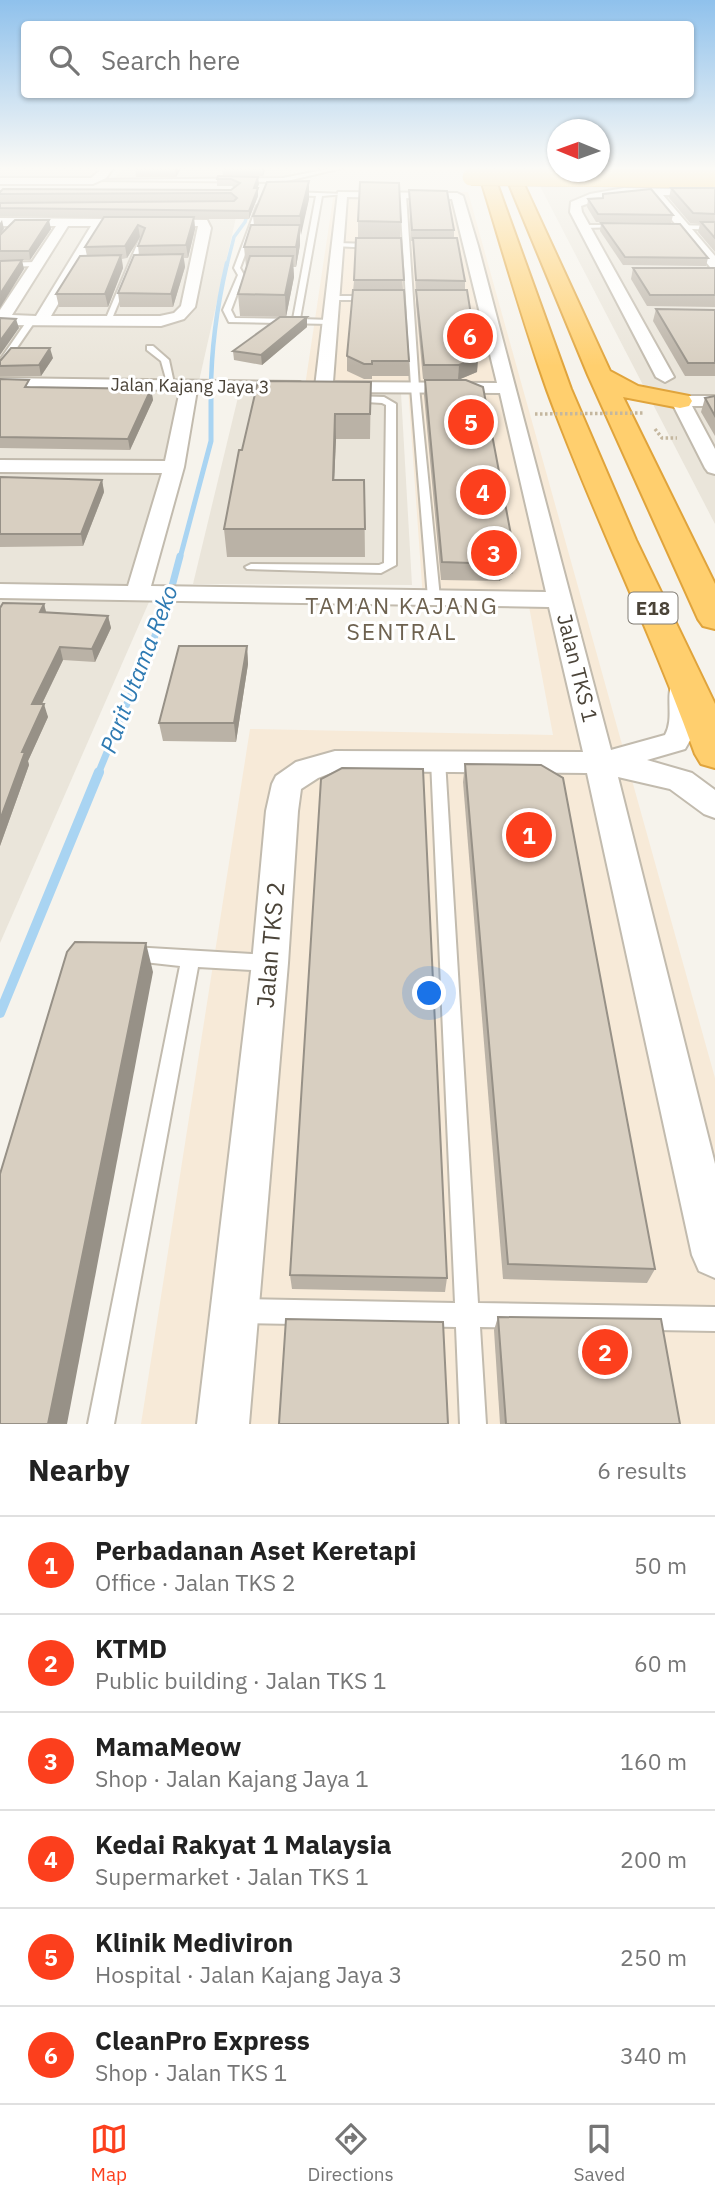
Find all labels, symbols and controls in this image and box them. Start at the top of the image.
search box [21,21,694,98]
icon: search [45,41,83,79]
text: Search here [101,43,240,77]
north arrow [547,119,610,182]
pin: 6 [447,310,493,362]
street label: Jalan Kajang Jaya 3 [110,373,270,398]
pin: 5 [448,396,494,448]
pin: 4 [460,466,506,518]
pin: 3 [471,527,517,579]
water label: Parit Utama Reko [92,580,184,757]
district label: TAMAN KAJANG SENTRAL [305,590,499,646]
road number: E18 [628,593,678,624]
street label: Jalan TKS 1 [551,611,605,725]
pin: 1 [506,809,552,861]
street label: Jalan TKS 2 [249,880,291,1009]
your location [412,976,446,1010]
pin: 2 [582,1326,628,1378]
text: Nearby [28,1450,130,1489]
text: 6 results [597,1455,687,1485]
text: Perbadanan Aset Keretapi [95,1533,416,1567]
text: 1 [44,1550,58,1580]
text: 50 m [634,1550,687,1580]
text: Office · Jalan TKS 2 [95,1567,295,1597]
text: KTMD [95,1631,167,1665]
text: 2 [44,1648,58,1678]
text: 60 m [634,1648,687,1678]
text: Public building · Jalan TKS 1 [95,1665,387,1695]
text: MamaMeow [95,1729,241,1763]
text: 3 [44,1746,58,1776]
text: 160 m [620,1746,687,1776]
text: Shop · Jalan Kajang Jaya 1 [95,1763,369,1793]
text: Kedai Rakyat 1 Malaysia [95,1827,392,1861]
text: 4 [44,1844,58,1874]
text: 200 m [620,1844,687,1874]
text: Supermarket · Jalan TKS 1 [95,1861,369,1891]
text: Klinik Mediviron [95,1925,293,1959]
text: 5 [44,1942,58,1972]
text: 250 m [620,1942,687,1972]
text: Hospital · Jalan Kajang Jaya 3 [95,1959,402,1989]
text: CleanPro Express [95,2023,310,2057]
text: 6 [44,2040,58,2070]
text: 340 m [620,2040,687,2070]
text: Shop · Jalan TKS 1 [95,2057,287,2087]
tab: Map [90,2120,128,2186]
tab: Directions [307,2120,394,2186]
tab: Saved [574,2120,625,2186]

